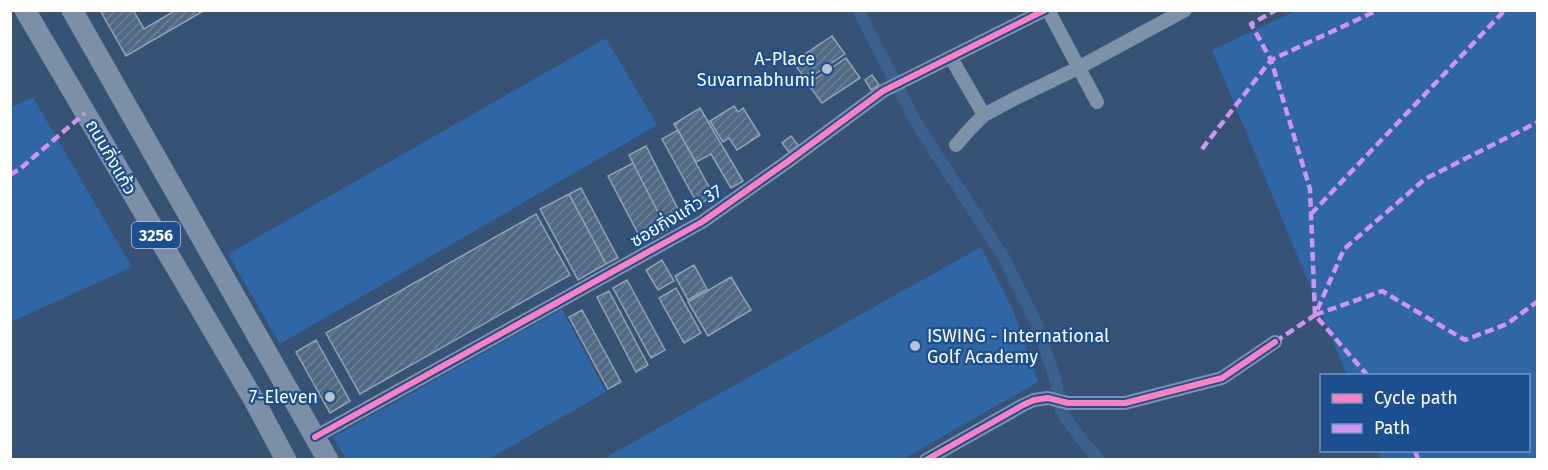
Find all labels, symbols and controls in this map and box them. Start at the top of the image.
place label: A-Place Suvarnabhumi [697,48,815,91]
marker: A-Place Suvarnabhumi [820,62,834,76]
street label: ถนนกิ่งแก้ว [81,115,142,199]
street label: ซอยกิ่งแก้ว 37 [626,179,726,252]
road number: 3256 [132,222,180,248]
place label: ISWING - International Golf Academy [927,325,1109,368]
marker: ISWING - International Golf Academy [908,339,922,353]
legend [1320,374,1530,452]
place label: 7-Eleven [249,386,318,408]
text: Cycle path [1374,387,1458,409]
marker: 7-Eleven [323,390,337,404]
text: Path [1374,417,1410,439]

